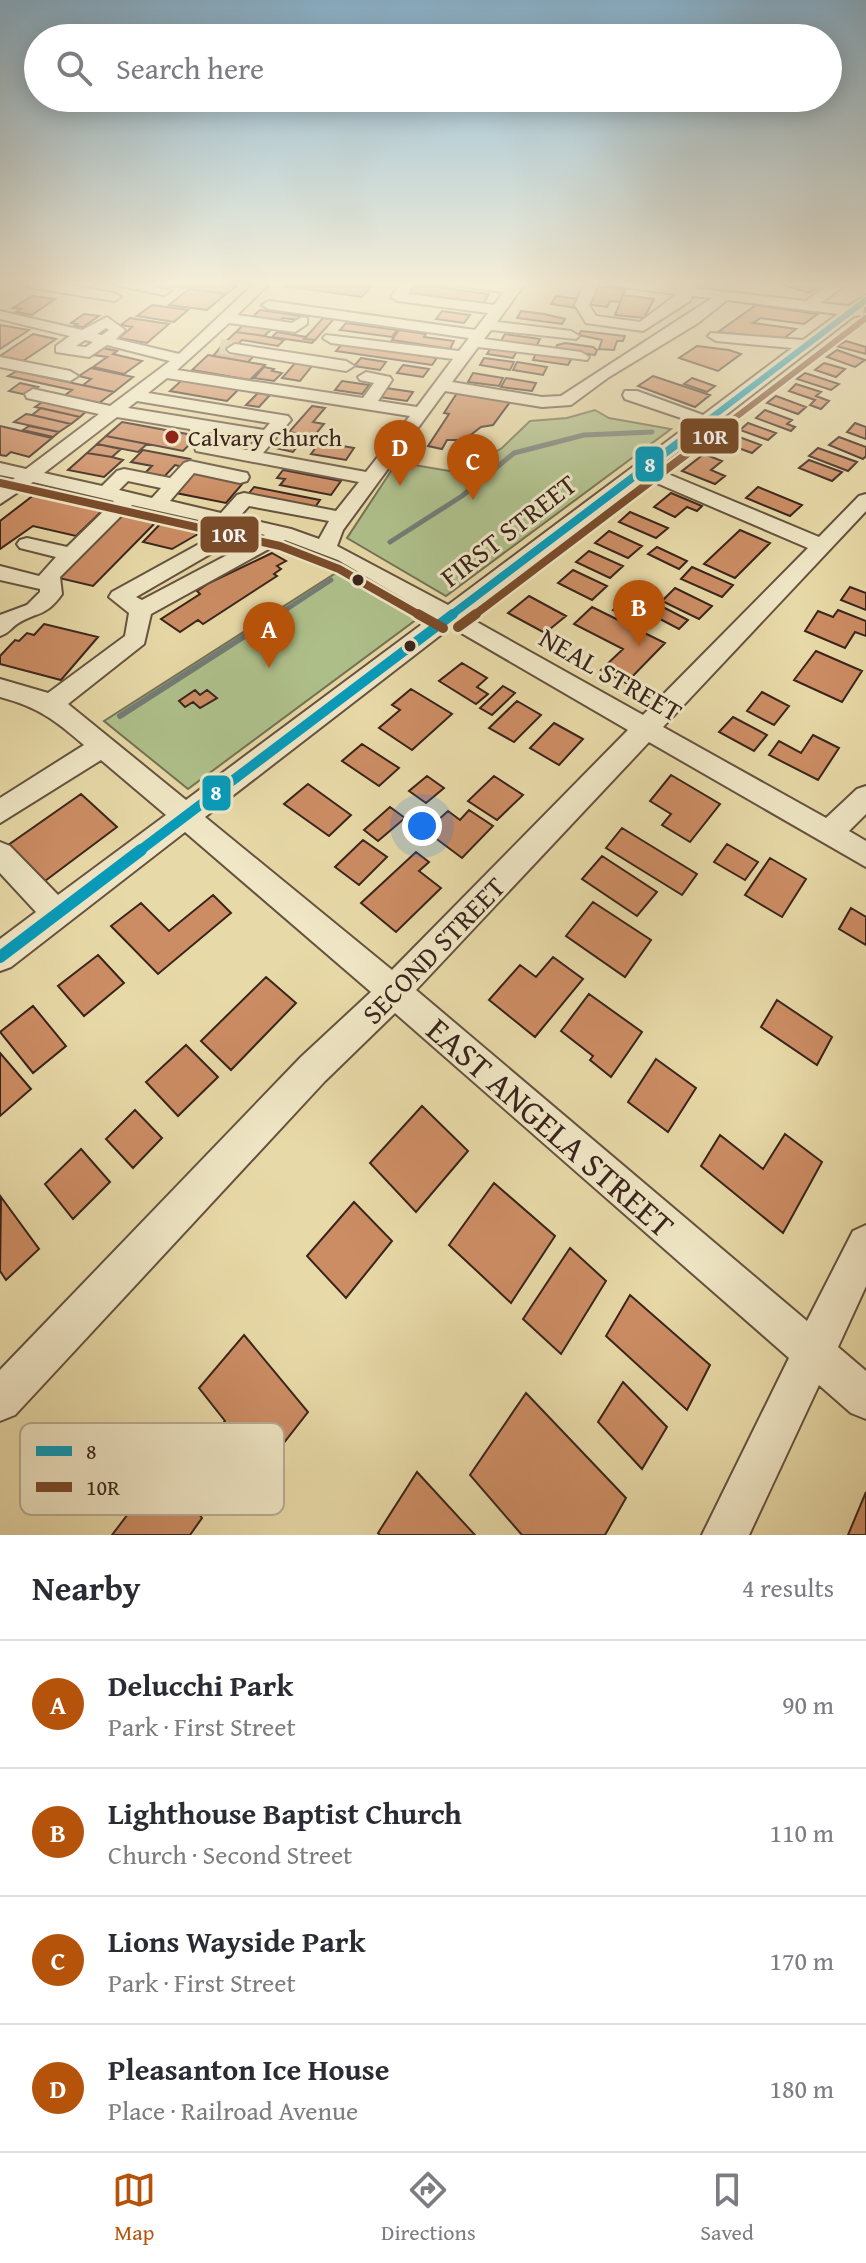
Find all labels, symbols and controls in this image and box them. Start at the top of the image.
search box [24,24,842,112]
icon: search [52,46,96,90]
text: Search here [116,46,264,90]
line badge: 10R [679,417,740,455]
place label: Calvary Church [188,420,342,455]
pin: D [374,420,426,486]
text: 10R [692,420,729,452]
marker: Calvary Church [163,428,181,446]
pin: C [447,434,499,500]
line badge: 8 [634,445,665,483]
text: 8 [644,448,656,480]
street label: FIRST STREET [431,463,585,596]
line badge: 10R [199,515,260,554]
text: 10R [211,518,248,550]
unlabelled marker [350,572,366,588]
pin: B [613,580,665,646]
pin: A [243,602,295,668]
street label: NEAL STREET [532,617,690,732]
unlabelled marker [402,638,418,654]
line badge: 8 [201,774,232,812]
text: 8 [210,776,222,808]
your location [402,806,442,846]
street label: SECOND STREET [352,867,514,1033]
street label: EAST ANGELA STREET [416,1005,686,1249]
legend [20,1423,284,1515]
text: 8 [86,1435,97,1467]
text: 10R [86,1471,120,1503]
text: Nearby [32,1563,141,1612]
text: 4 results [742,1568,834,1607]
text: Delucchi Park [108,1663,293,1707]
text: A [50,1685,66,1724]
text: 90 m [782,1685,834,1724]
text: Park · First Street [108,1707,296,1746]
text: Lighthouse Baptist Church [108,1791,462,1835]
text: B [50,1813,66,1852]
text: 110 m [769,1813,834,1852]
text: Church · Second Street [108,1835,352,1874]
text: Lions Wayside Park [108,1919,366,1963]
text: C [51,1941,65,1980]
text: 170 m [769,1941,834,1980]
text: Park · First Street [108,1963,296,2002]
text: Pleasanton Ice House [108,2047,389,2091]
text: D [50,2069,66,2108]
text: 180 m [769,2069,834,2108]
text: Place · Railroad Avenue [108,2091,358,2130]
tab: Map [112,2168,156,2248]
tab: Directions [381,2168,476,2248]
tab: Saved [700,2168,754,2248]

